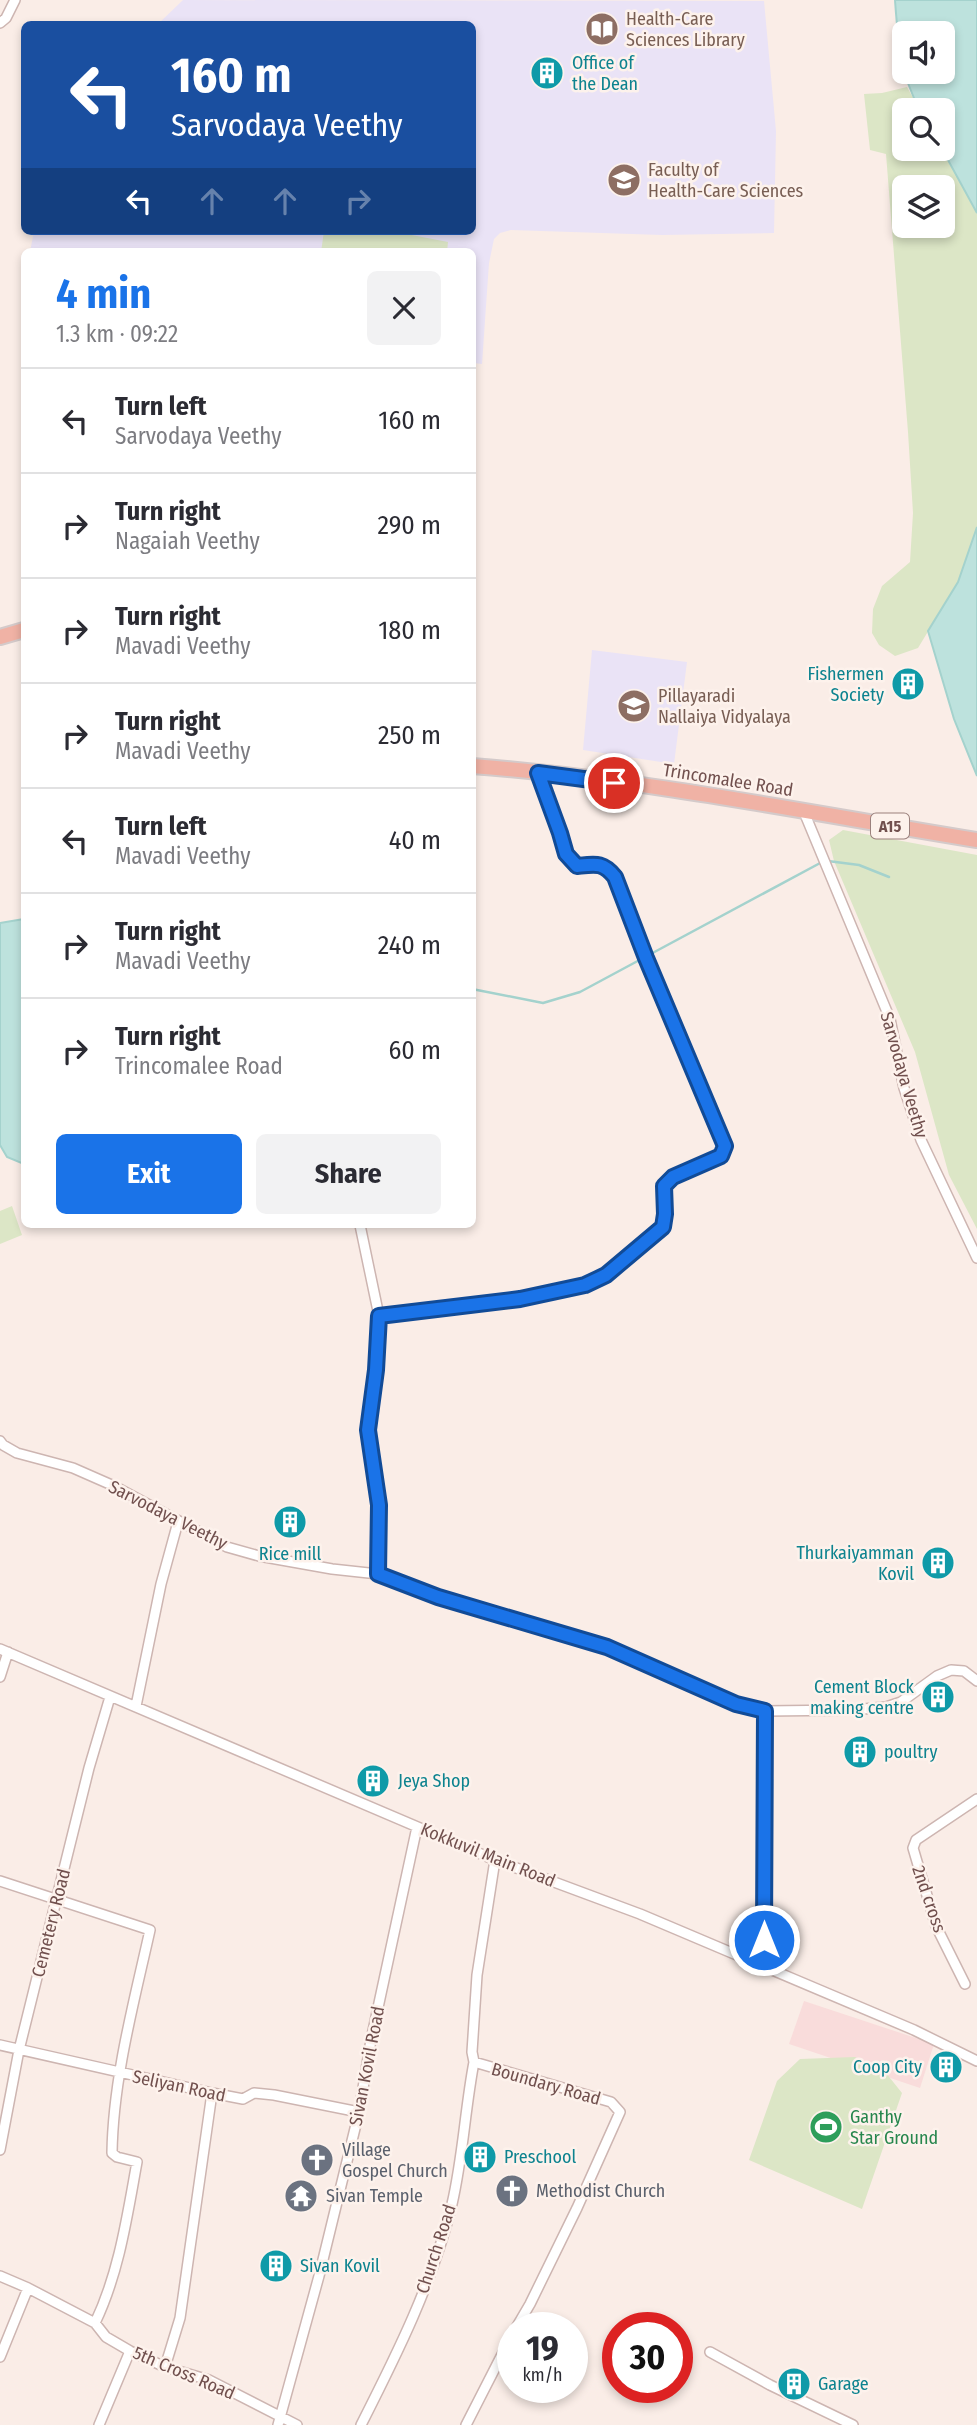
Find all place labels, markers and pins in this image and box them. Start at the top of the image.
place label: Health-Care Sciences Library [626,8,745,51]
library icon: Health-Care Sciences Library [583,10,621,48]
place label: Office of the Dean [572,52,638,95]
building icon: Office of the Dean [528,54,566,92]
place label: Faculty of Health-Care Sciences [648,159,804,202]
school or university icon: Faculty of Health-Care Sciences [605,161,643,199]
place label: Fishermen Society [808,663,884,706]
building icon: Fishermen Society [889,665,927,703]
place label: Pillayaradi Nallaiya Vidyalaya [658,685,791,728]
school or university icon: Pillayaradi Nallaiya Vidyalaya [615,687,653,725]
pin [584,753,644,813]
building icon: Rice mill [271,1503,309,1541]
place label: Thurkaiyamman Kovil [796,1542,914,1585]
place label: Rice mill [259,1543,322,1565]
building icon: Thurkaiyamman Kovil [919,1544,957,1582]
place label: Cement Block making centre [810,1676,915,1719]
building icon: Cement Block making centre [919,1678,957,1716]
building icon: poultry [841,1733,879,1771]
place label: poultry [884,1741,937,1763]
building icon: Jeya Shop [354,1762,392,1800]
place label: Jeya Shop [398,1770,470,1792]
building icon: Coop City [927,2048,965,2086]
place label: Coop City [853,2056,922,2078]
place label: Ganthy Star Ground [850,2106,938,2149]
sports icon: Ganthy Star Ground [807,2108,845,2146]
building icon: Preschool [461,2138,499,2176]
place label: Village Gospel Church [342,2139,448,2182]
church icon: Village Gospel Church [298,2141,336,2179]
place label: Preschool [504,2146,577,2168]
church icon: Methodist Church [493,2172,531,2210]
temple icon: Sivan Temple [282,2177,320,2215]
place label: Methodist Church [536,2180,665,2202]
place label: Sivan Temple [326,2185,423,2207]
building icon: Sivan Kovil [257,2247,295,2285]
place label: Sivan Kovil [300,2255,380,2277]
building icon: Garage [775,2365,813,2403]
place label: Garage [818,2373,869,2395]

